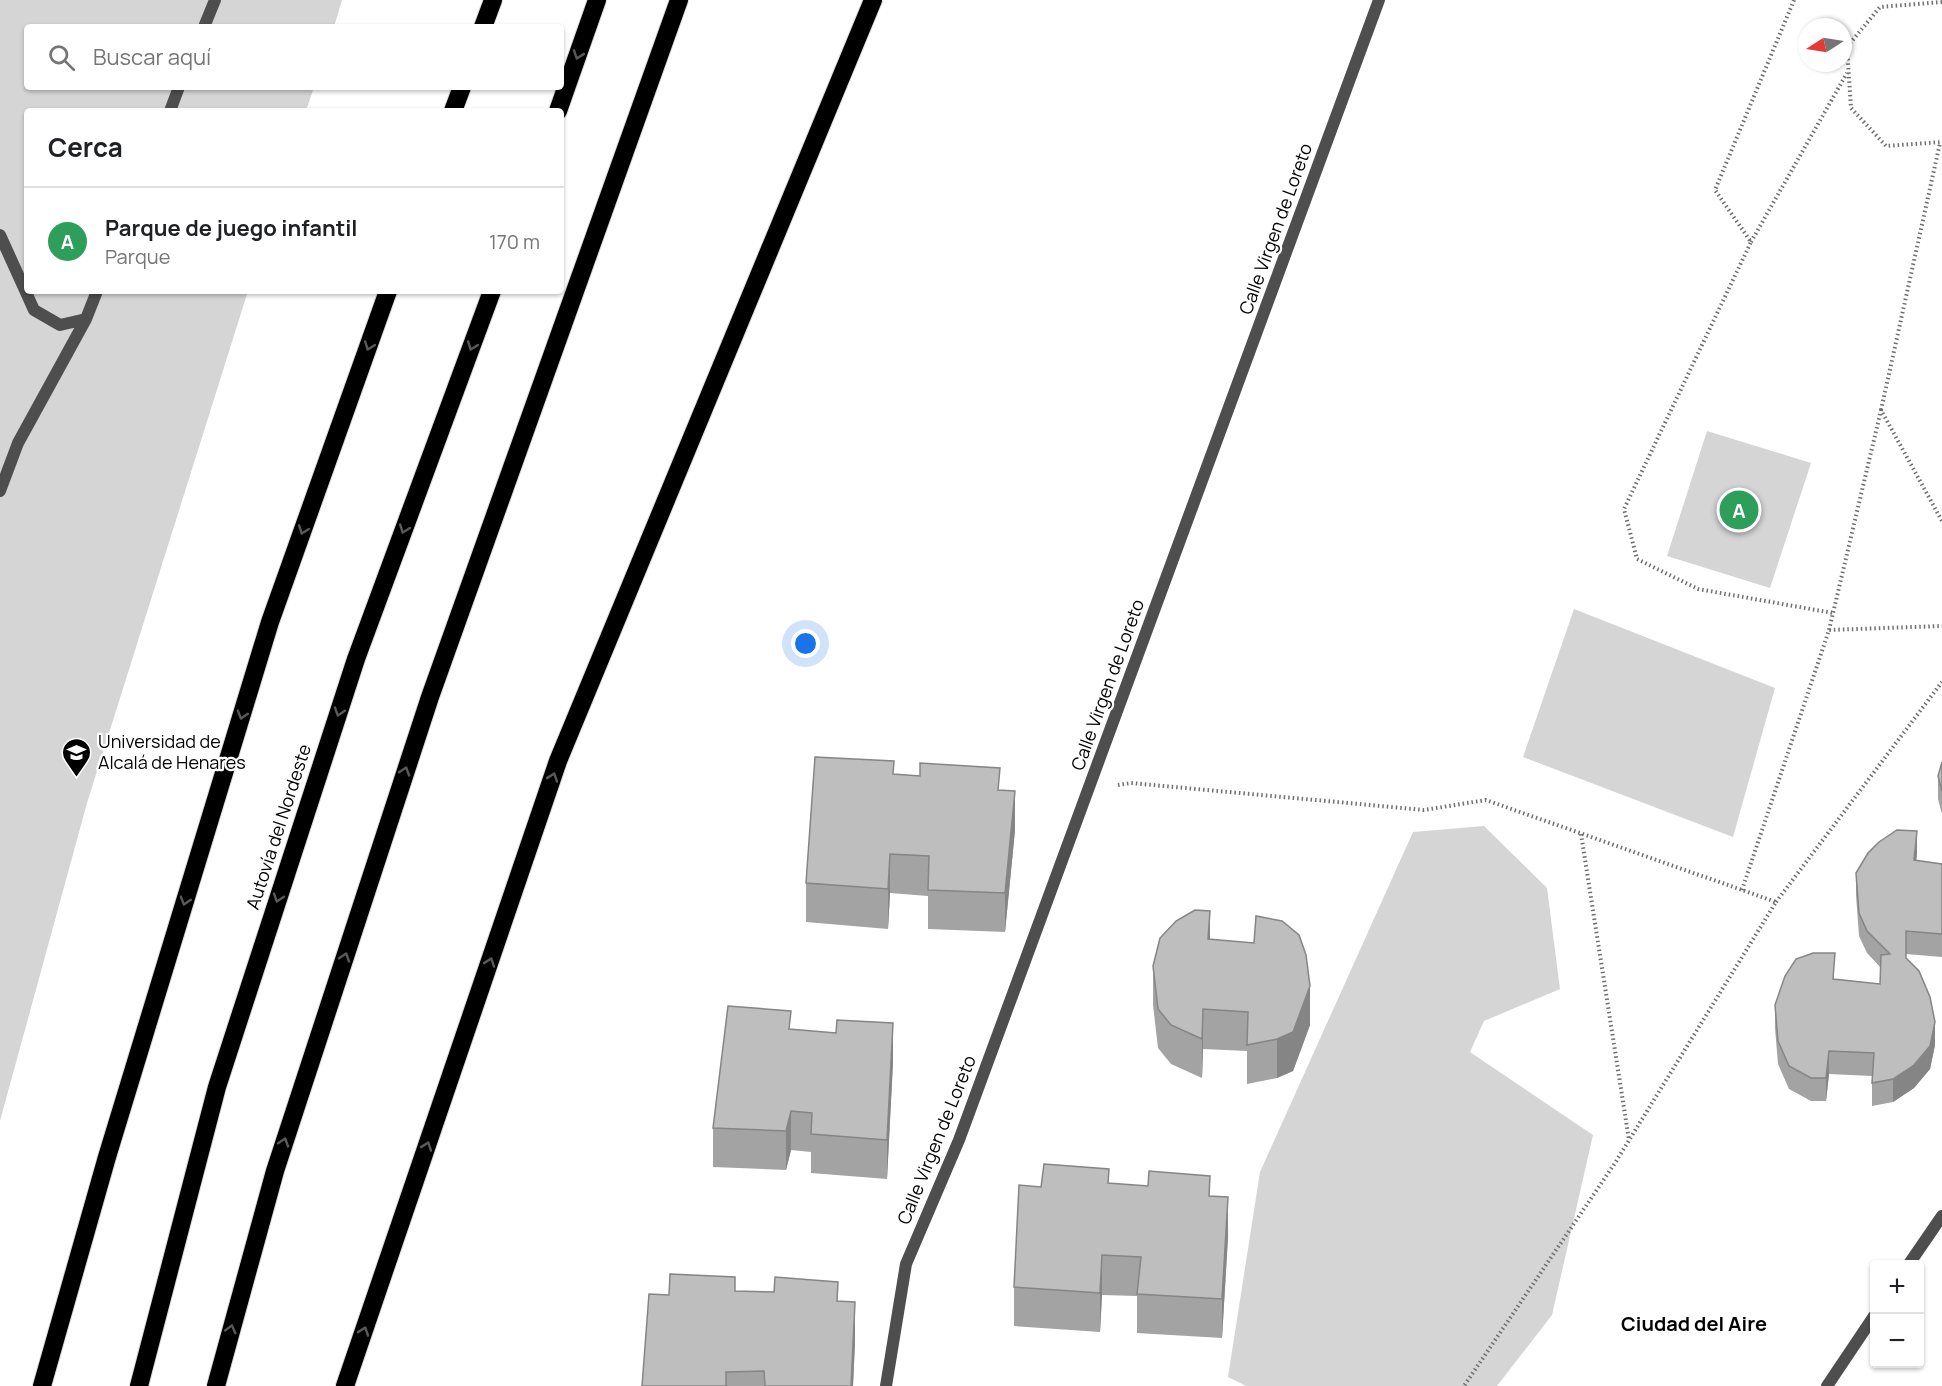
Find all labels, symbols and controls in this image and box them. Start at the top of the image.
north arrow [1798,18,1852,72]
search box [24,24,564,90]
icon: search [45,41,78,74]
text: Buscar aquí [93,42,211,72]
one-way arrow [572,49,585,60]
text: Cerca [48,129,123,165]
street label: Calle Virgen de Loreto [1233,140,1317,318]
text: Parque de juego infantil [105,213,358,243]
text: A [61,228,74,255]
text: 170 m [489,228,540,255]
text: Parque [105,243,170,270]
one-way arrow [363,340,376,351]
one-way arrow [466,340,479,351]
pin: A [1720,488,1758,532]
one-way arrow [399,523,411,534]
one-way arrow [297,524,310,535]
street label: Calle Virgen de Loreto [1065,596,1149,774]
your location [791,629,820,658]
one-way arrow [333,706,346,717]
one-way arrow [236,709,249,720]
place label: Universidad de Alcalá de Henares [98,729,246,774]
school or university icon: Universidad de Alcalá de Henares [61,736,93,778]
street label: Autovía del Nordeste [240,741,316,912]
one-way arrow [398,766,411,777]
one-way arrow [546,772,558,783]
one-way arrow [273,892,286,903]
one-way arrow [180,895,192,906]
one-way arrow [338,952,350,963]
one-way arrow [483,957,495,967]
street label: Calle Virgen de Loreto [891,1052,981,1228]
one-way arrow [277,1137,289,1148]
one-way arrow [420,1141,432,1152]
map controls [1870,1260,1924,1368]
button: + [1870,1260,1924,1314]
district label: Ciudad del Aire [1621,1310,1767,1337]
button: − [1870,1314,1924,1368]
one-way arrow [223,1325,236,1335]
one-way arrow [357,1326,369,1337]

